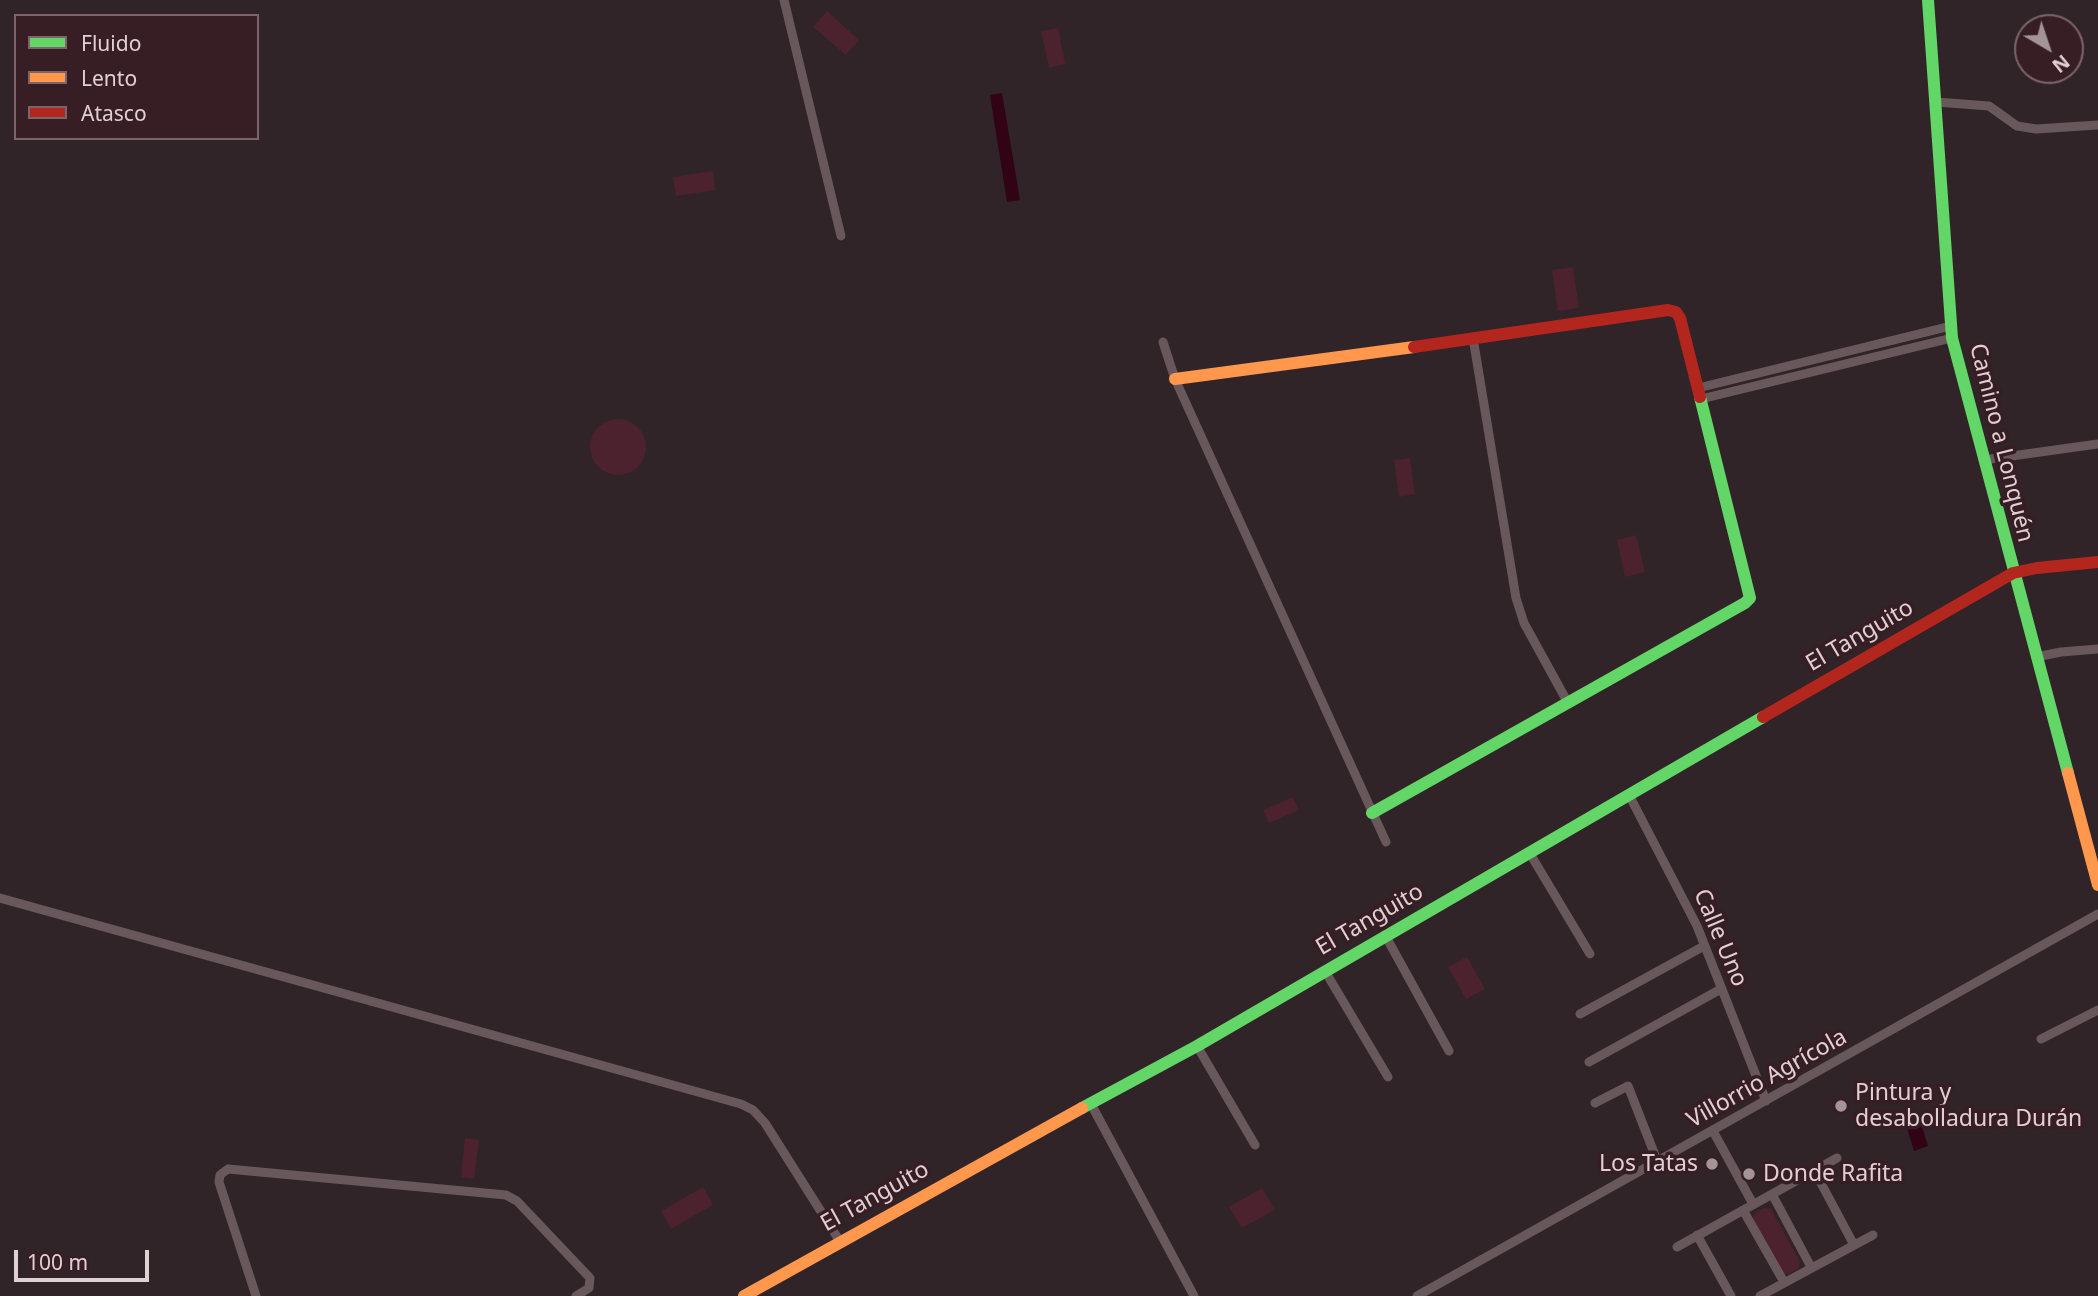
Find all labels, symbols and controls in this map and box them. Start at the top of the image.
legend [14,14,259,140]
north arrow [2014,14,2084,84]
text: Fluido [81,29,141,57]
text: N [2047,49,2075,79]
text: Lento [81,64,137,92]
text: Atasco [81,99,147,127]
street label: Camino a Lonquén [1963,341,2039,545]
street label: El Tanguito [1801,594,1919,678]
street label: El Tanguito [1311,878,1429,962]
street label: Calle Uno [1687,885,1753,991]
street label: Villorrio Agrícola [1682,1024,1852,1134]
place label: Pintura y desabolladura Durán [1855,1079,2082,1133]
marker: Pintura y desabolladura Durán [1833,1098,1849,1114]
place label: Los Tatas [1599,1150,1698,1178]
street label: El Tanguito [816,1156,934,1238]
marker: Los Tatas [1704,1156,1720,1172]
place label: Donde Rafita [1763,1160,1903,1188]
marker: Donde Rafita [1741,1166,1757,1182]
scale bar [18,1236,152,1280]
text: 100 m [27,1248,88,1276]

